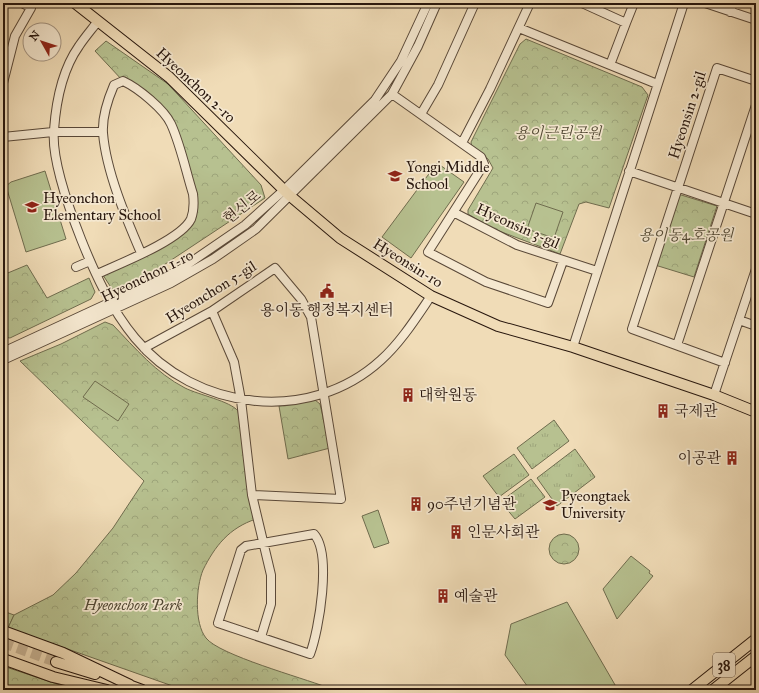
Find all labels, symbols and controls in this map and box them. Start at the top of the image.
north arrow [22,22,62,62]
text: N [27,28,43,44]
street label: Hyeonchon 2-ro [153,44,240,127]
street label: Hyeonsin 2-gil [664,68,710,161]
park label: 용이근린공원 [515,124,603,142]
place label: Yongi Middle School [406,158,489,193]
school or university icon: Yongi Middle School [387,168,403,184]
street label: 현신로 [219,186,265,228]
place label: Hyeonchon Elementary School [43,189,162,224]
school or university icon: Hyeonchon Elementary School [24,199,40,215]
street label: Hyeonsin 3-gil [473,200,564,253]
park label: 용이동4호공원 [638,226,735,244]
street label: Hyeonsin-ro [370,235,446,292]
street label: Hyeonchon 1-ro [98,246,196,306]
street label: Hyeonchon 5-gil [162,256,260,327]
public building icon: 용이동 행정복지센터 [319,283,335,299]
place label: 용이동 행정복지센터 [260,301,394,319]
place label: 대학원동 [419,386,477,404]
building icon: 대학원동 [400,387,416,403]
place label: 국제관 [674,402,718,420]
building icon: 국제관 [655,403,671,419]
place label: 이공관 [678,449,721,467]
building icon: 이공관 [724,450,740,466]
place label: Pyeongtaek University [561,487,630,522]
place label: 90주년기념관 [427,495,517,513]
building icon: 90주년기념관 [408,496,424,512]
school or university icon: Pyeongtaek University [542,497,558,513]
place label: 인문사회관 [467,523,540,541]
building icon: 인문사회관 [448,524,464,540]
place label: 예술관 [454,587,498,605]
building icon: 예술관 [435,588,451,604]
park label: Hyeonchon Park [83,596,182,614]
road number: 38 [713,653,735,677]

